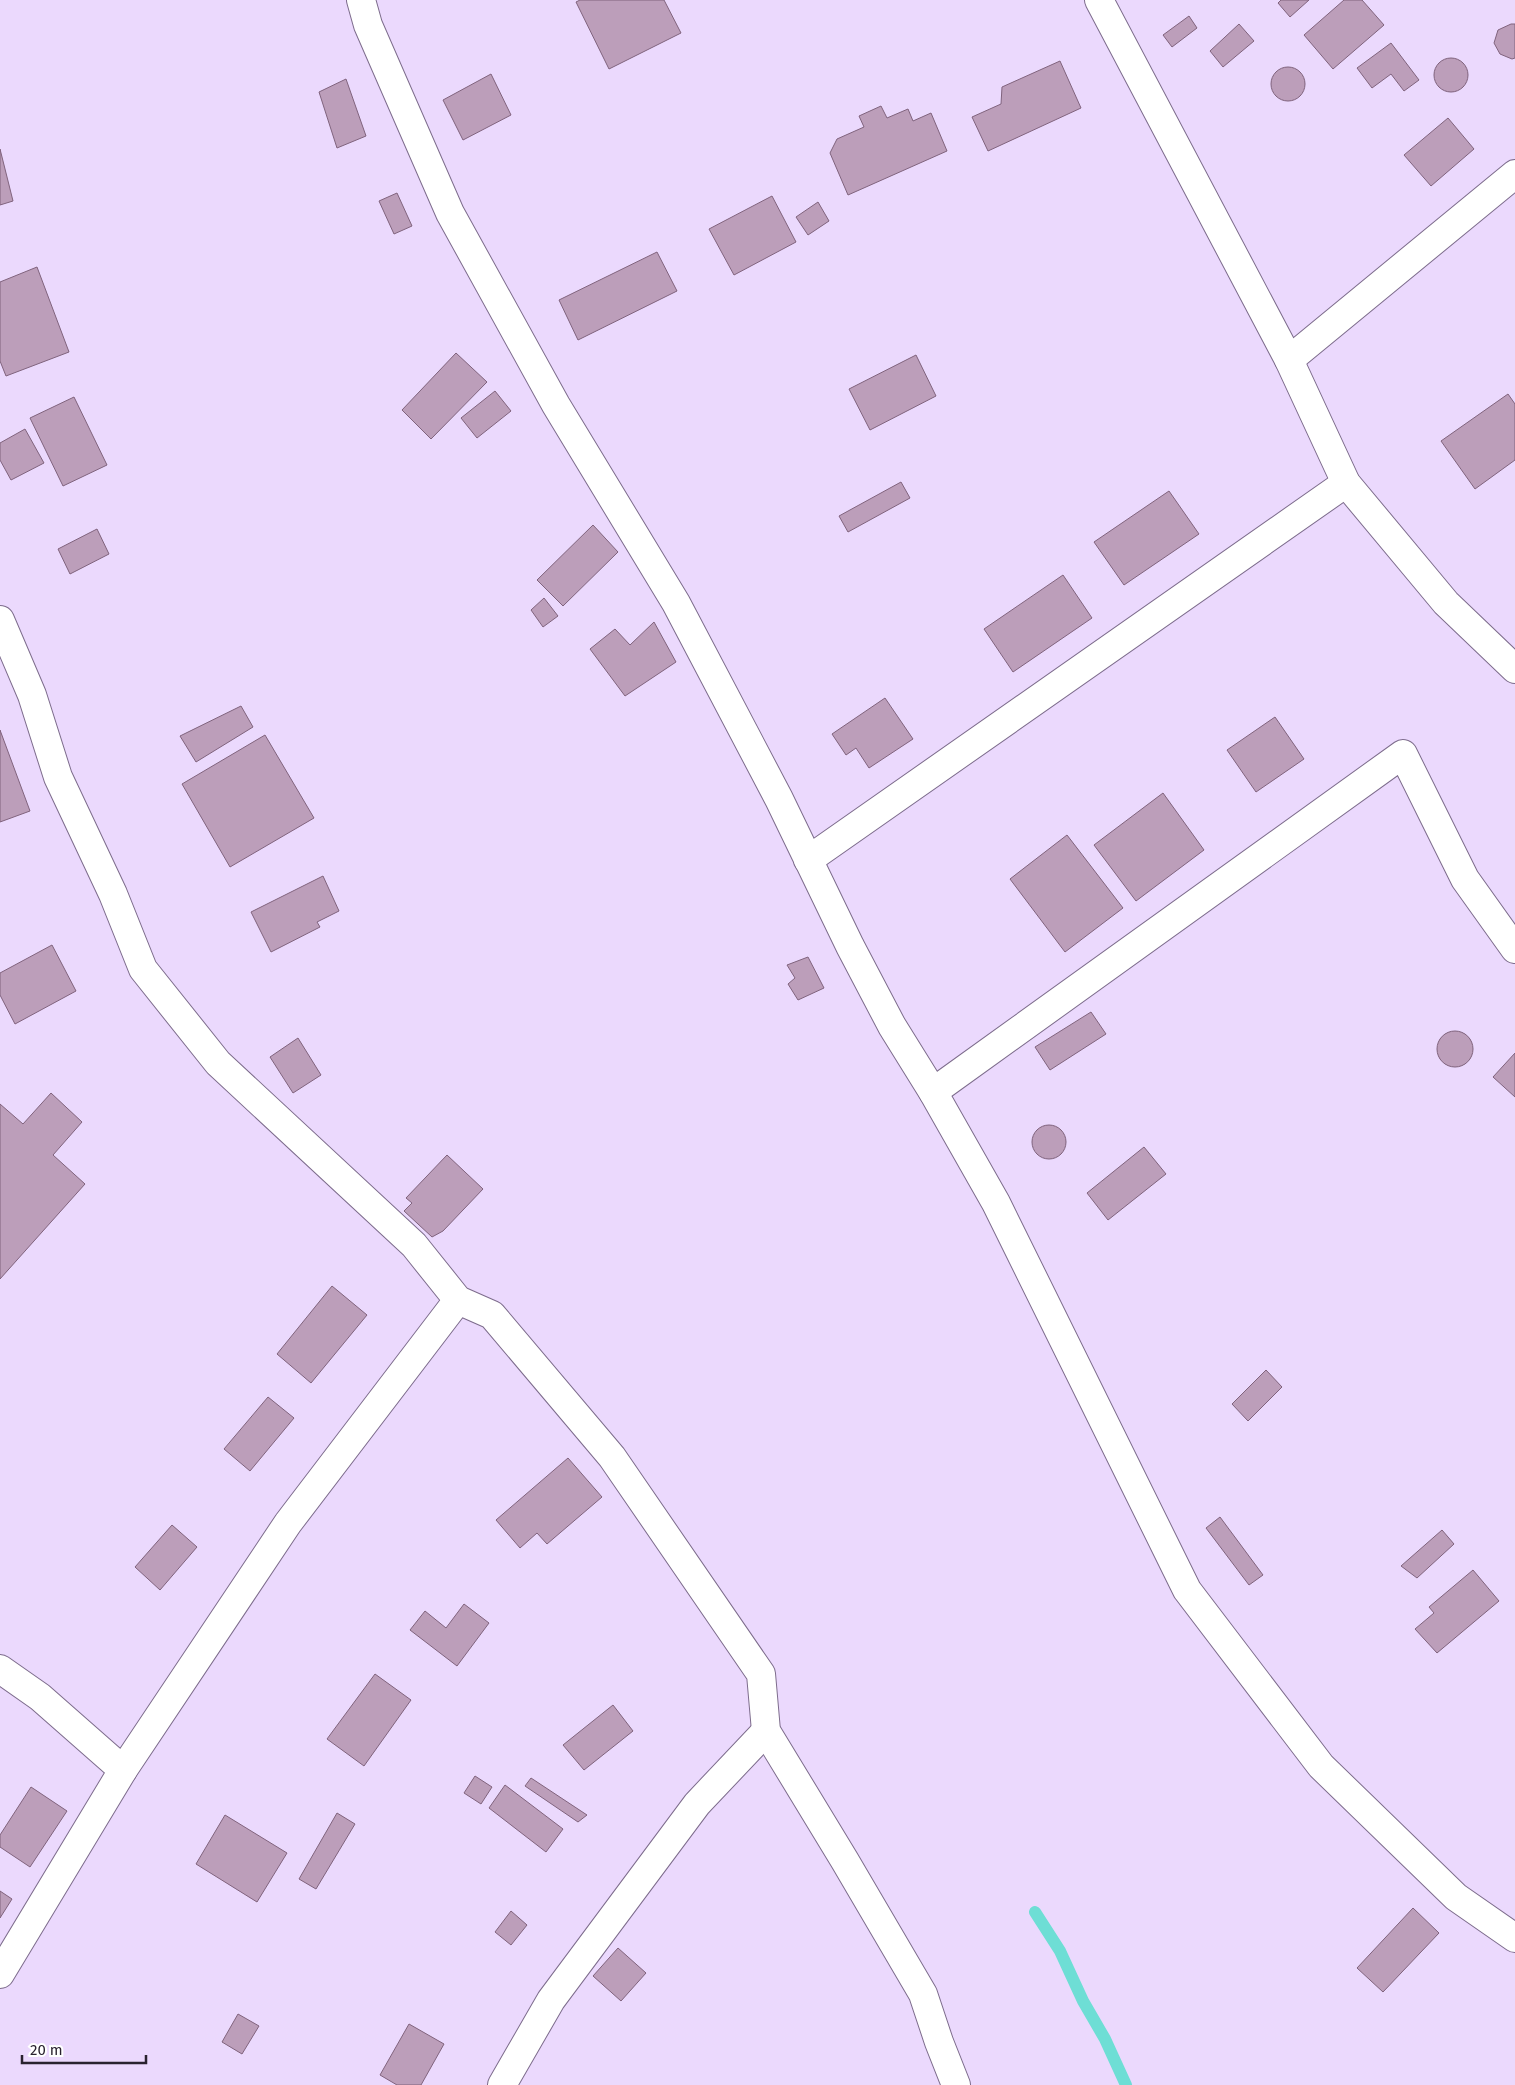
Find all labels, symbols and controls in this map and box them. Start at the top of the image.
scale bar [22,2032,146,2064]
text: 20 m [30,2041,63,2059]

